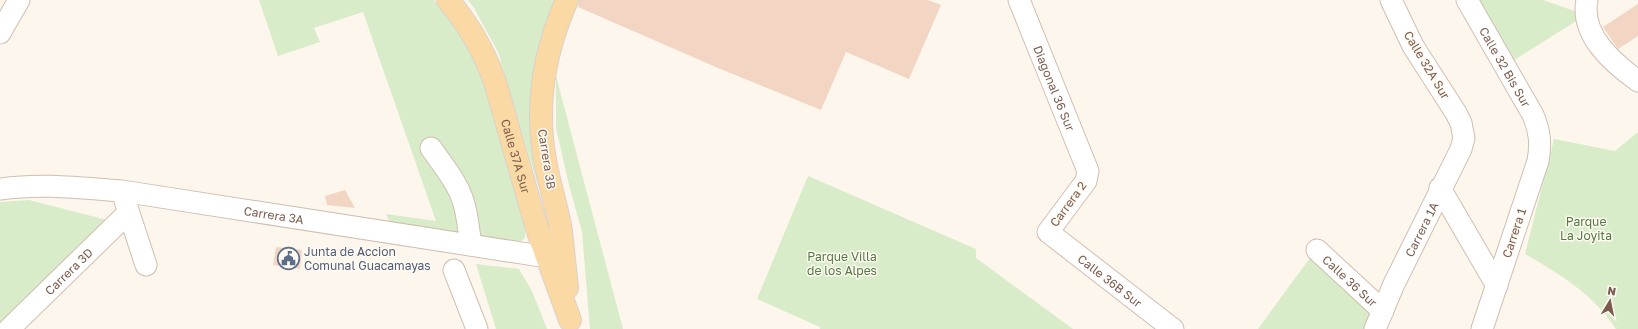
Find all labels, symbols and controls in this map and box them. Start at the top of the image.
street label: Calle 32 Bis Sur [1476,24,1534,110]
street label: Calle 32A Sur [1401,28,1453,102]
street label: Diagonal 36 Sur [1031,43,1079,133]
street label: Calle 37A Sur [498,117,534,195]
street label: Carrera 3B [535,128,559,190]
street label: Carrera 2 [1047,178,1089,230]
street label: Carrera 1A [1401,199,1441,259]
street label: Carrera 3A [243,203,305,227]
street label: Carrera 1 [1499,206,1529,260]
park label: Parque La Joyita [1560,214,1612,243]
street label: Carrera 3D [41,244,95,298]
place label: Junta de Accion Comunal Guacamayas [304,244,431,273]
public building icon: Junta de Accion Comunal Guacamayas [275,245,301,271]
park label: Parque Villa de los Alpes [807,249,877,278]
street label: Calle 36B Sur [1075,251,1146,310]
street label: Calle 36 Sur [1319,251,1381,310]
north arrow [1590,281,1630,321]
text: N [1607,284,1617,298]

